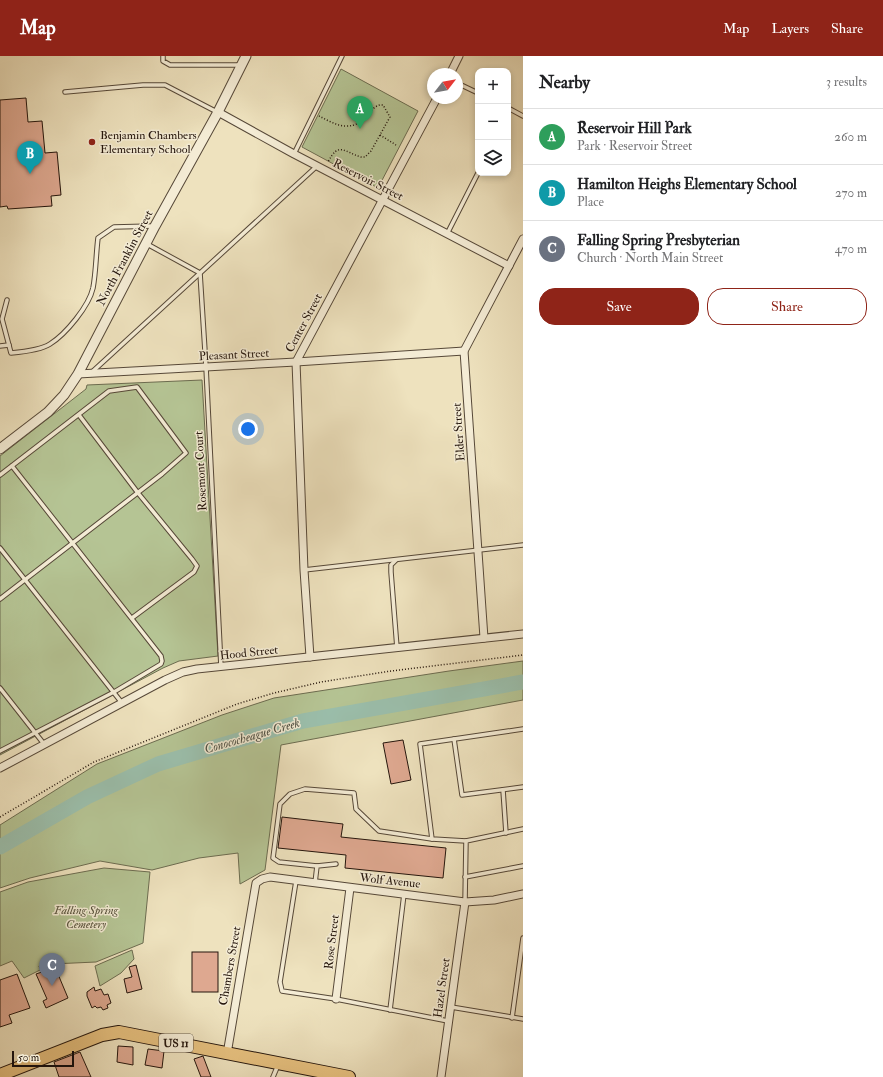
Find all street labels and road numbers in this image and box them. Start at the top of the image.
street label: Reservoir Street [330,156,406,204]
street label: North Franklin Street [94,208,157,308]
street label: Center Street [282,291,326,355]
street label: Pleasant Street [198,346,270,364]
street label: Elder Street [449,402,469,462]
street label: Rosemont Court [191,431,211,511]
street label: Hood Street [219,642,279,664]
street label: Wolf Avenue [358,870,421,892]
street label: Rose Street [321,914,343,970]
street label: Chambers Street [216,925,244,1007]
street label: Hazel Street [430,957,454,1019]
road number: US 11 [159,1034,193,1052]

